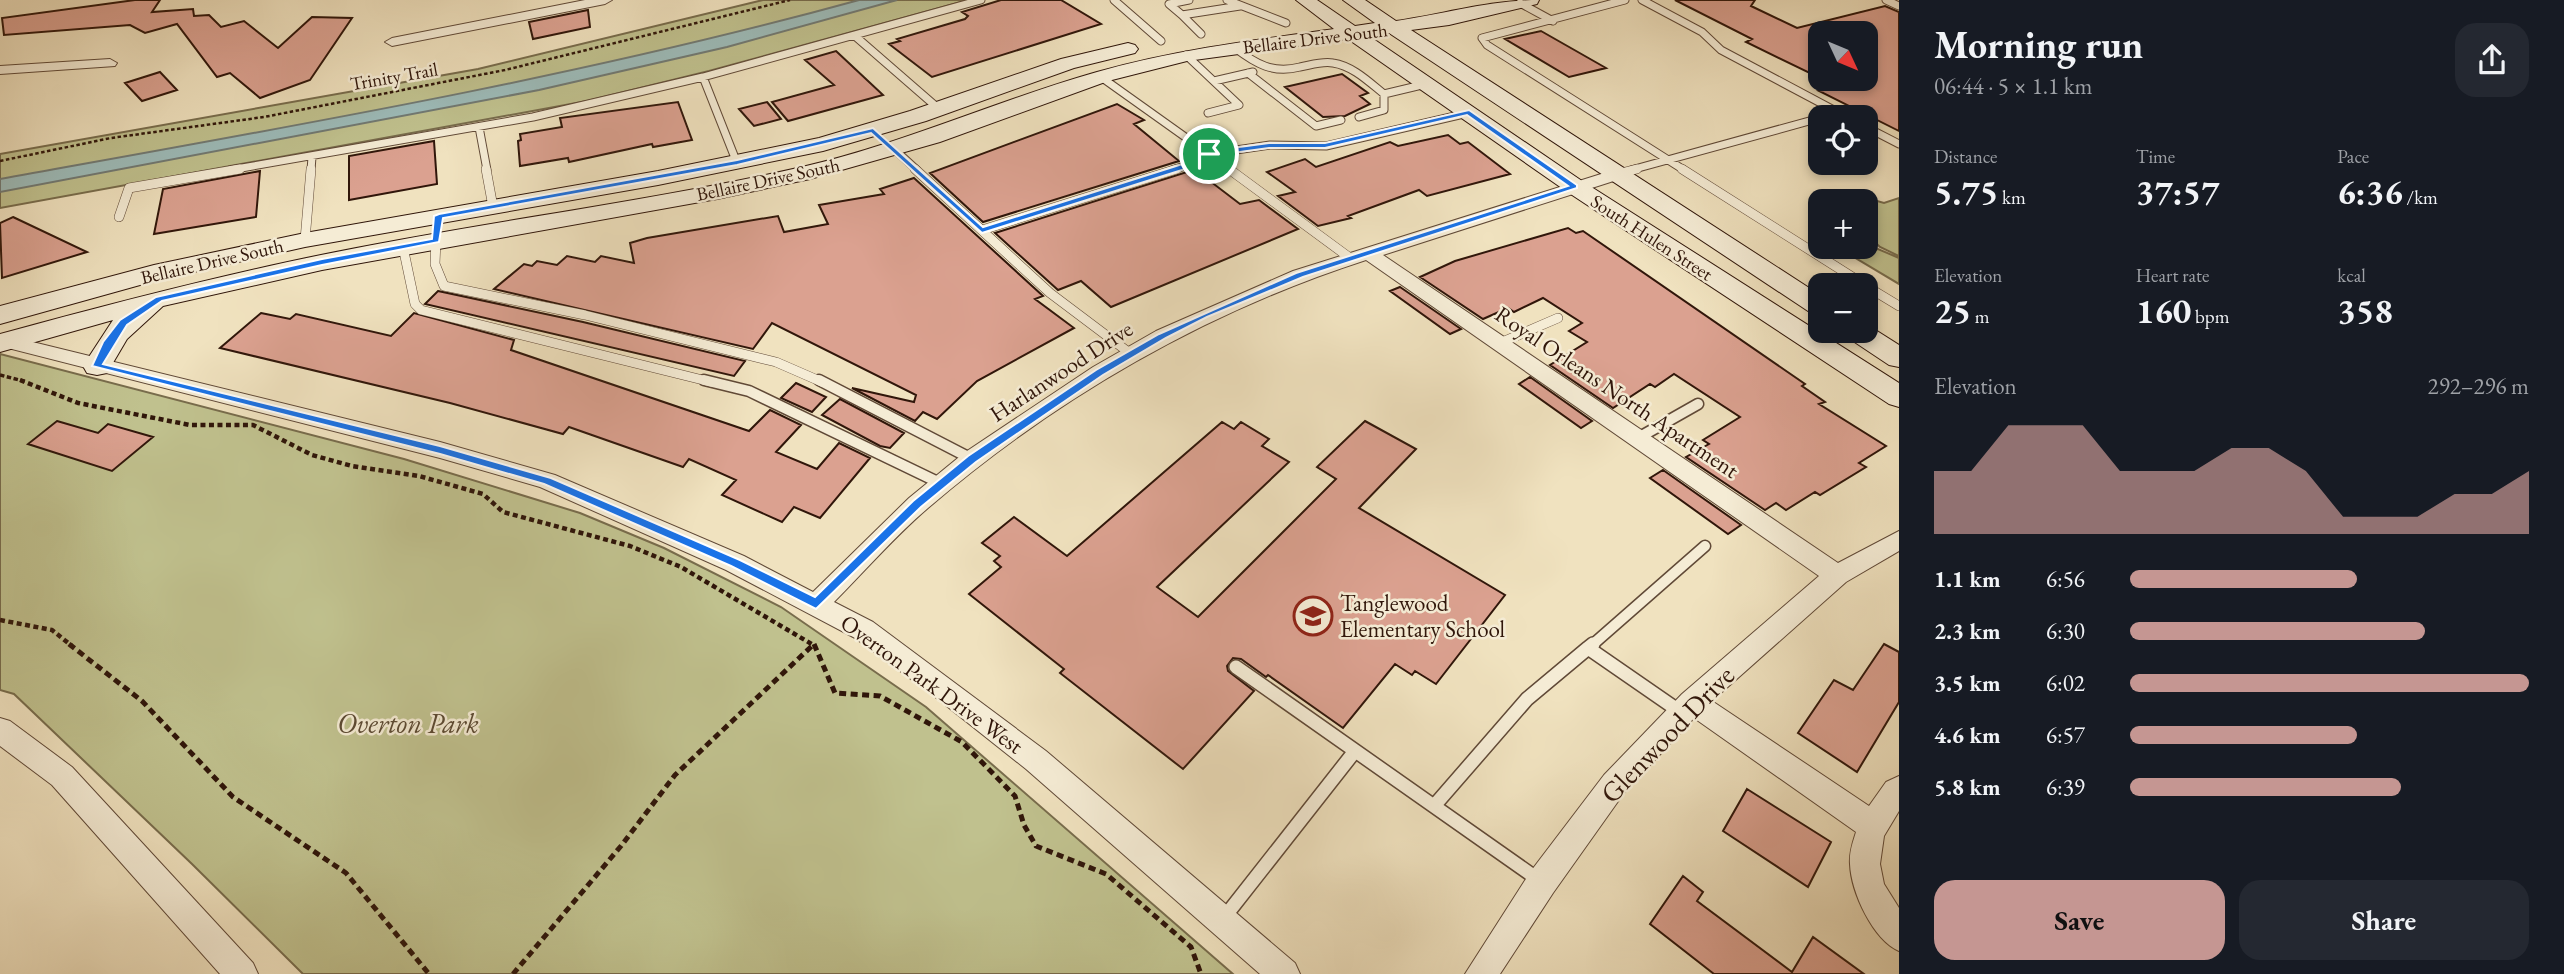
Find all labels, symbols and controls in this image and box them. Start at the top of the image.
street label: Bellaire Drive South [1241,17,1389,60]
text: Morning run [1934,20,2143,69]
north arrow [1808,21,1878,91]
map controls [1808,21,1878,343]
button: share [2455,23,2529,97]
street label: Trinity Trail [348,56,440,96]
text: 06:44 · 5 × 1.1 km [1934,71,2092,101]
button: locate [1808,105,1878,175]
pin [1179,124,1239,184]
icon: arrive [1190,135,1228,173]
text: Distance [1934,144,1997,169]
text: Time [2136,144,2175,169]
text: Pace [2337,144,2369,169]
street label: Bellaire Drive South [694,152,842,207]
text: 5.75 [1934,169,1998,214]
text: 37:57 [2136,169,2220,214]
text: 6:36 [2337,169,2403,214]
text: km [1998,185,2026,210]
text: /km [2403,185,2438,210]
street label: South Hulen Street [1586,189,1718,286]
button: + [1808,189,1878,259]
street label: Bellaire Drive South [138,233,286,290]
text: Elevation [1934,263,2002,288]
text: Heart rate [2136,263,2209,288]
text: kcal [2337,263,2366,288]
button: − [1808,273,1878,343]
text: 25 [1934,288,1971,333]
text: 160 [2136,288,2191,333]
text: 358 [2337,288,2393,333]
street label: Royal Orleans North Apartment [1489,299,1745,485]
text: m [1971,304,1990,329]
text: bpm [2191,304,2229,329]
street label: Harlanwood Drive [984,313,1138,429]
text: Elevation [1934,371,2017,401]
text: 292–296 m [2428,371,2529,401]
text: 1.1 km [1934,564,2001,594]
text: 6:56 [2046,564,2085,594]
place label: Tanglewood Elementary School [1340,588,1506,644]
school or university icon: Tanglewood Elementary School [1292,595,1334,637]
street label: Overton Park Drive West [835,608,1030,761]
text: 2.3 km [1934,616,2001,646]
text: 6:30 [2046,616,2085,646]
street label: Glenwood Drive [1592,657,1742,810]
text: 3.5 km [1934,668,2001,698]
text: 6:02 [2046,668,2085,698]
park label: Overton Park [337,705,479,741]
text: 4.6 km [1934,720,2001,750]
text: 6:57 [2046,720,2085,750]
text: 5.8 km [1934,772,2001,802]
text: 6:39 [2046,772,2085,802]
button: Save [1934,880,2225,960]
button: Share [2239,880,2529,960]

